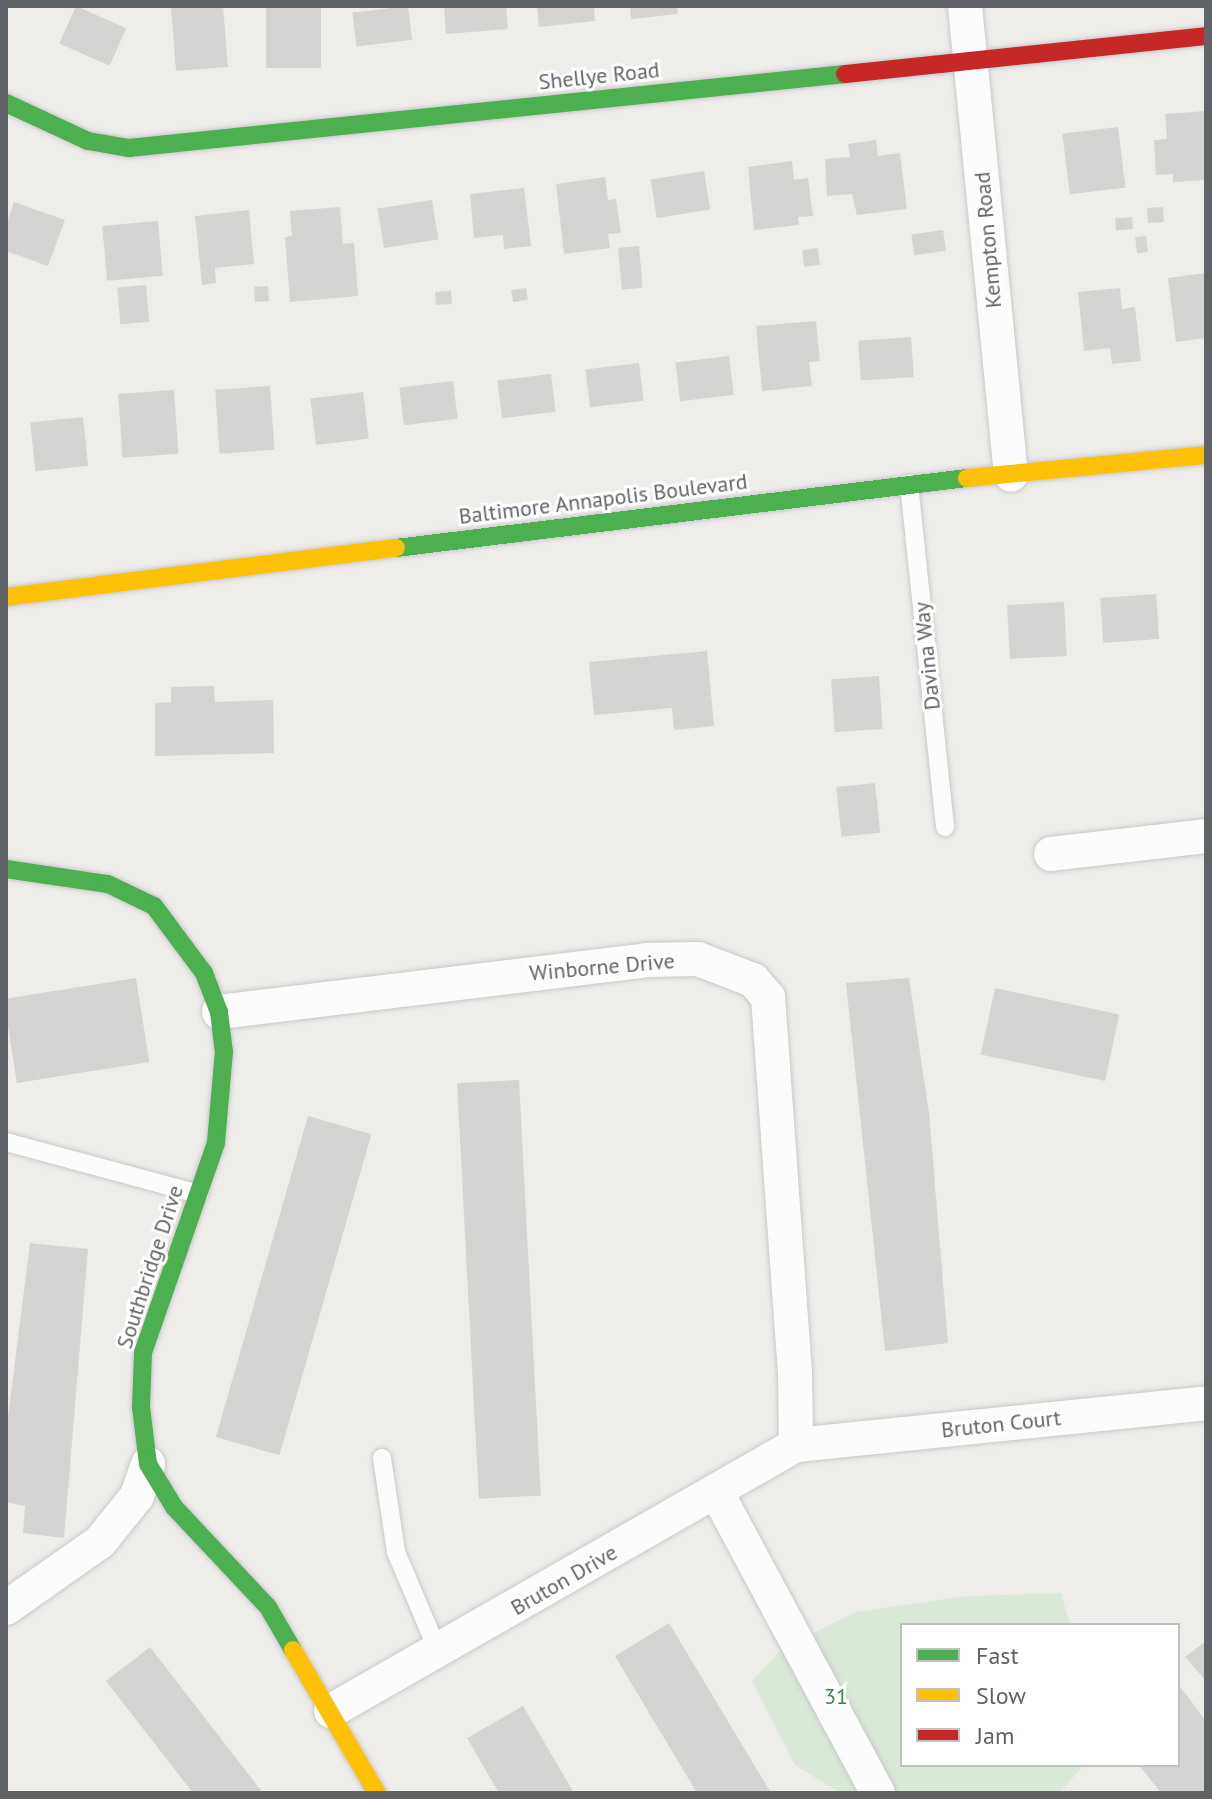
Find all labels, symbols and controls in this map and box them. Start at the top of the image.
street label: Shellye Road [537,57,661,95]
street label: Kempton Road [969,171,1007,309]
street label: Baltimore Annapolis Boulevard [457,468,749,530]
street label: Davina Way [908,600,946,712]
street label: Winborne Drive [528,948,676,986]
street label: Southbridge Drive [111,1182,189,1352]
street label: Bruton Court [940,1405,1062,1443]
street label: Bruton Drive [506,1539,622,1621]
legend [900,1623,1180,1767]
text: Fast [976,1640,1019,1671]
text: Slow [976,1680,1026,1711]
park label: 31 [824,1684,848,1710]
text: Jam [976,1720,1014,1751]

